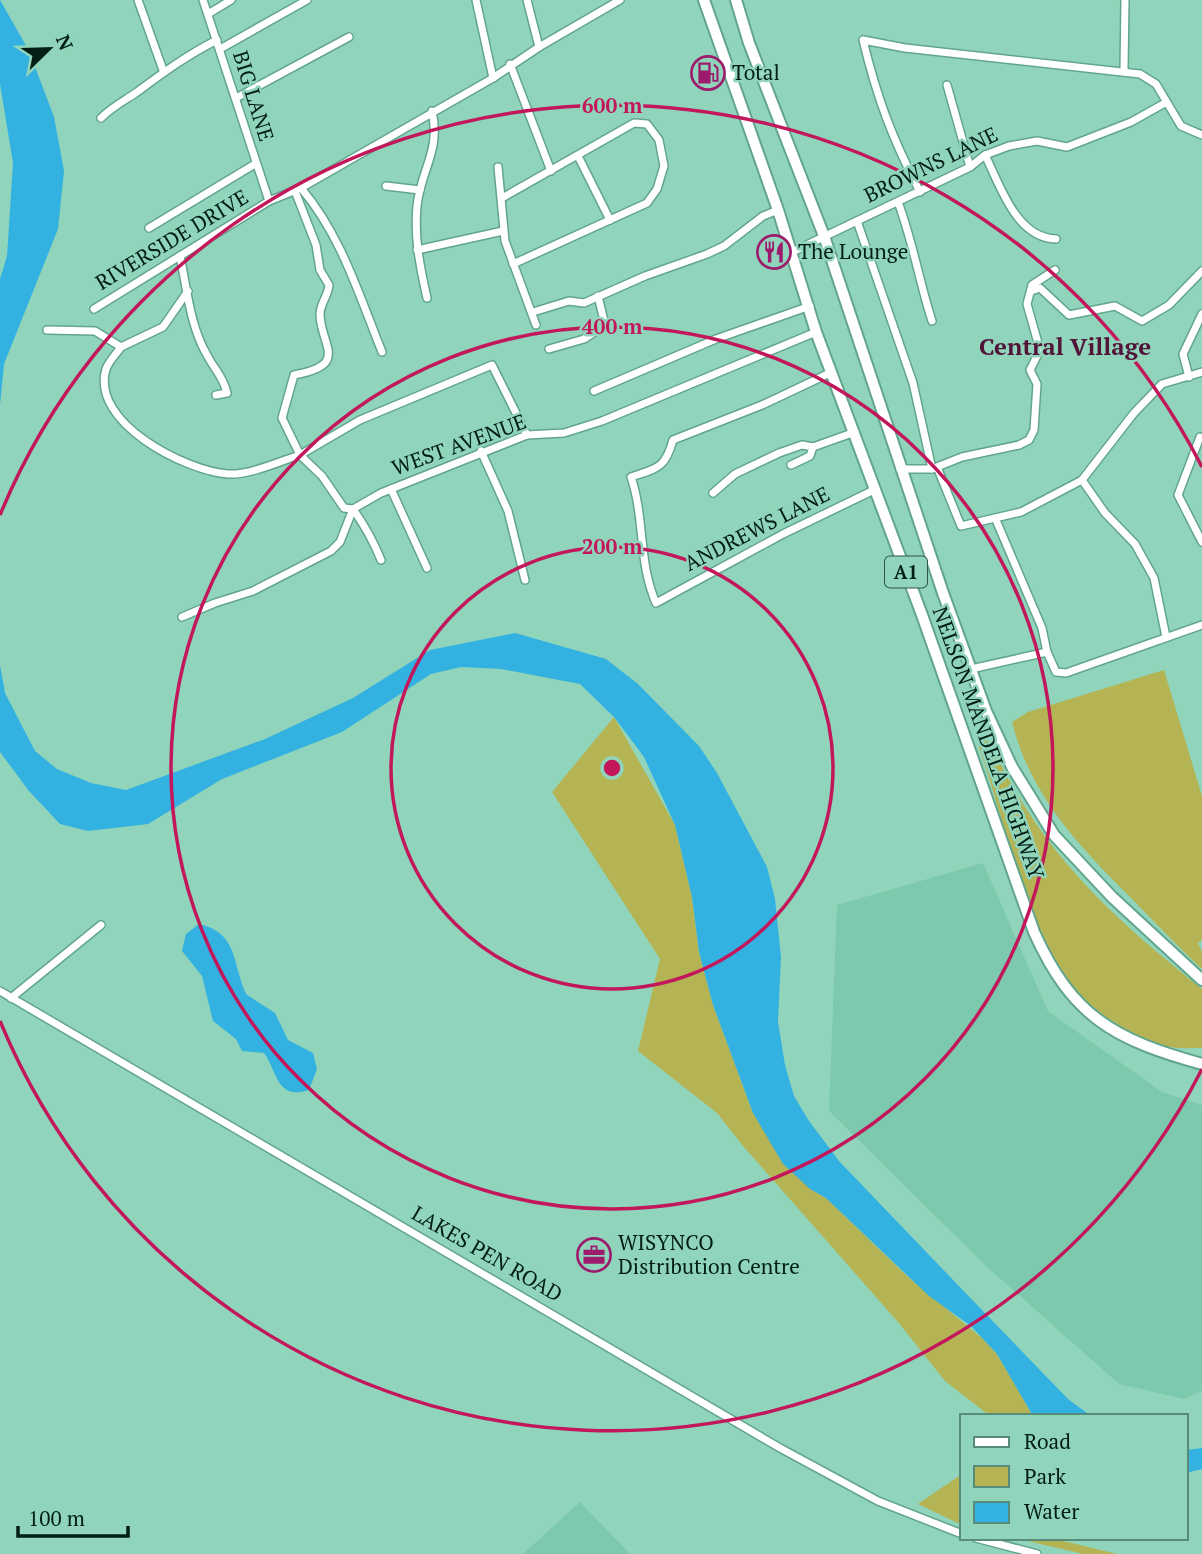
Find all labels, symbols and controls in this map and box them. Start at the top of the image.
north arrow [14,14,84,84]
text: N [51,31,80,54]
street label: BIG LANE [227,47,281,144]
fuel station icon: Total [689,54,727,92]
place label: Total [732,58,780,86]
text: 600 m [582,91,643,119]
street label: BROWNS LANE [859,120,1002,209]
street label: RIVERSIDE DRIVE [90,182,253,296]
restaurant icon: The Lounge [755,233,793,271]
place label: The Lounge [798,237,908,265]
text: 400 m [582,312,643,340]
district label: Central Village [979,330,1151,362]
street label: WEST AVENUE [387,407,530,481]
street label: ANDREWS LANE [679,479,834,577]
text: 200 m [582,532,643,560]
road number: A1 [885,556,927,587]
street label: NELSON MANDELA HIGHWAY [927,603,1052,883]
centre of rings [600,756,624,780]
street label: LAKES PEN ROAD [407,1199,568,1308]
place label: WISYNCO Distribution Centre [618,1228,800,1280]
office icon: WISYNCO Distribution Centre [575,1236,613,1274]
legend [960,1414,1188,1540]
text: Road [1024,1427,1071,1455]
text: Park [1024,1462,1066,1490]
scale bar [18,1494,128,1538]
text: Water [1024,1497,1079,1525]
text: 100 m [28,1504,85,1532]

